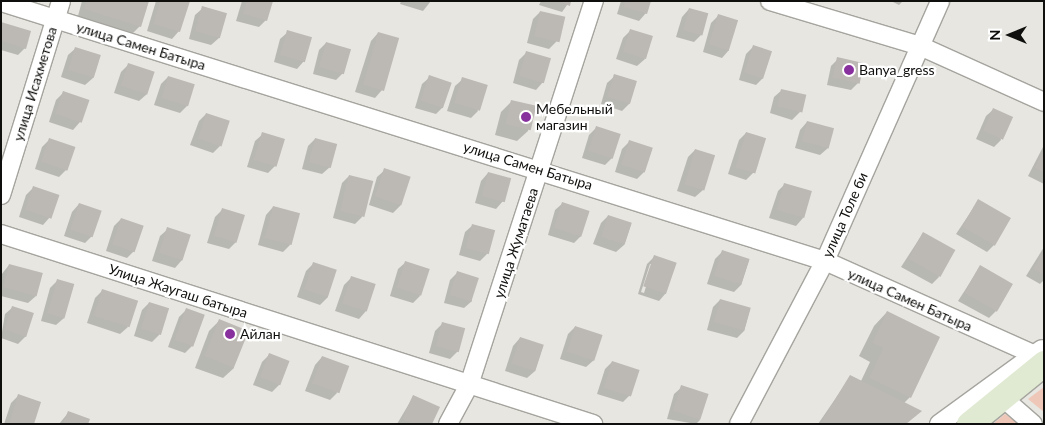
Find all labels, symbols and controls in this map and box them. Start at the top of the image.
north arrow [985,10,1035,60]
street label: улица Самен Батыра [74,18,208,74]
street label: улица Исахметова [10,25,60,143]
text: N [986,30,1003,40]
place label: Banya_gress [859,62,935,78]
marker: Banya_gress [843,64,855,76]
place label: Мебельный магазин [536,101,613,134]
marker: Мебельный магазин [520,111,532,123]
street label: улица Самен Батыра [461,138,595,194]
street label: улица Толе би [819,170,871,260]
street label: улица Жуматаева [490,186,542,300]
street label: Улица Жаугаш батыра [106,261,250,321]
street label: улица Самен Батыра [845,265,975,335]
place label: Айлан [240,326,281,342]
marker: Айлан [224,328,236,340]

